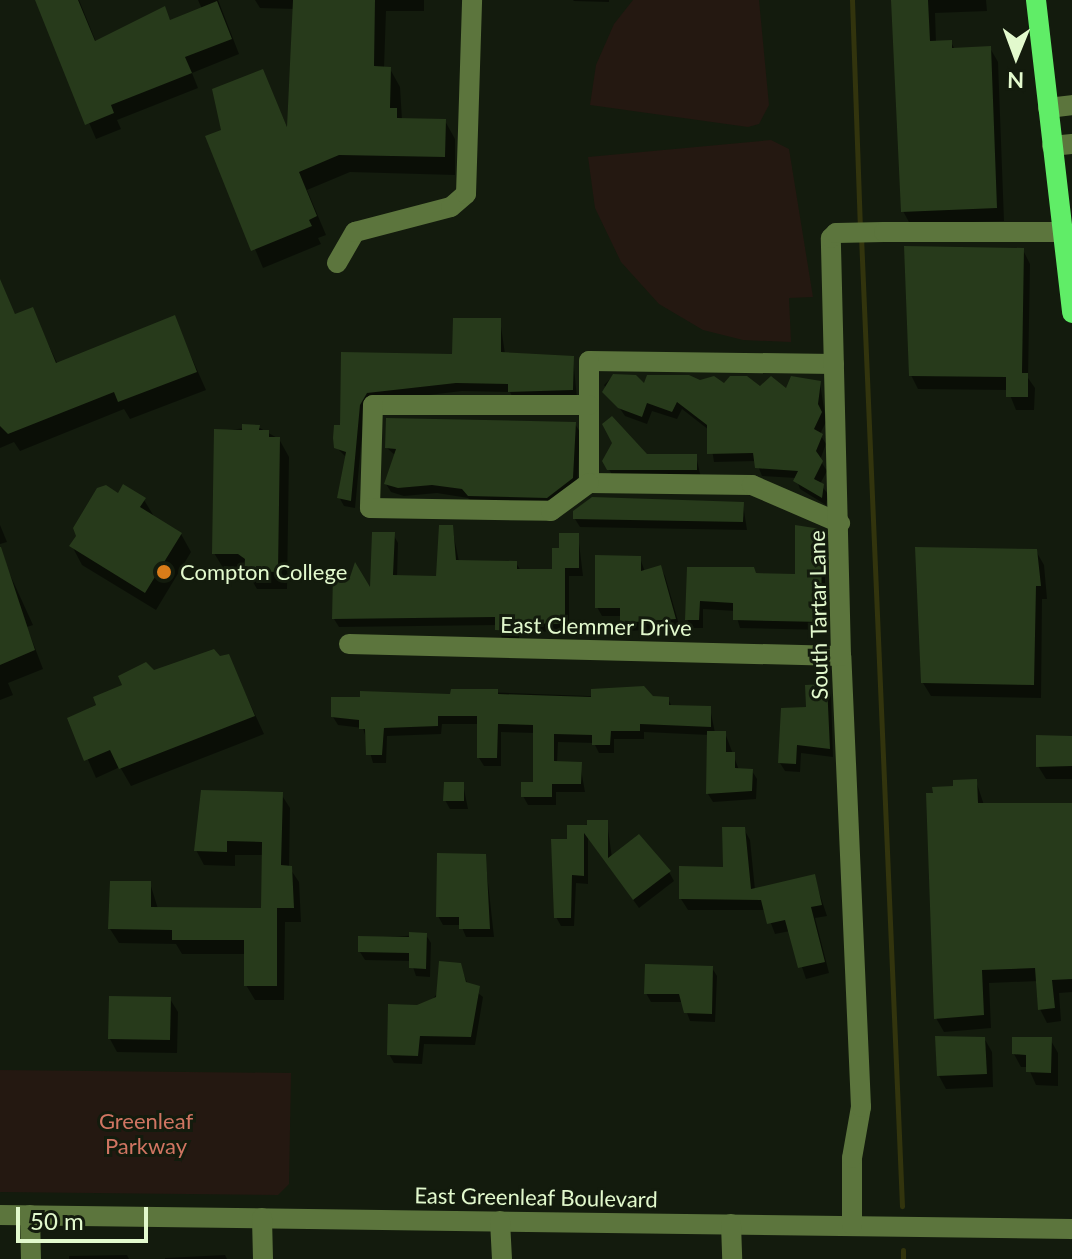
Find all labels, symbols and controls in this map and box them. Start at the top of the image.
north arrow [976,16,1056,96]
text: N [1007,67,1024,94]
street label: South Tartar Lane [803,530,833,700]
place label: Compton College [180,559,347,585]
marker: Compton College [155,563,173,581]
street label: East Clemmer Drive [500,611,692,641]
park label: Greenleaf Parkway [99,1107,193,1158]
street label: East Greenleaf Boulevard [414,1182,658,1212]
scale bar [20,1191,152,1241]
text: 50 m [30,1206,84,1235]

